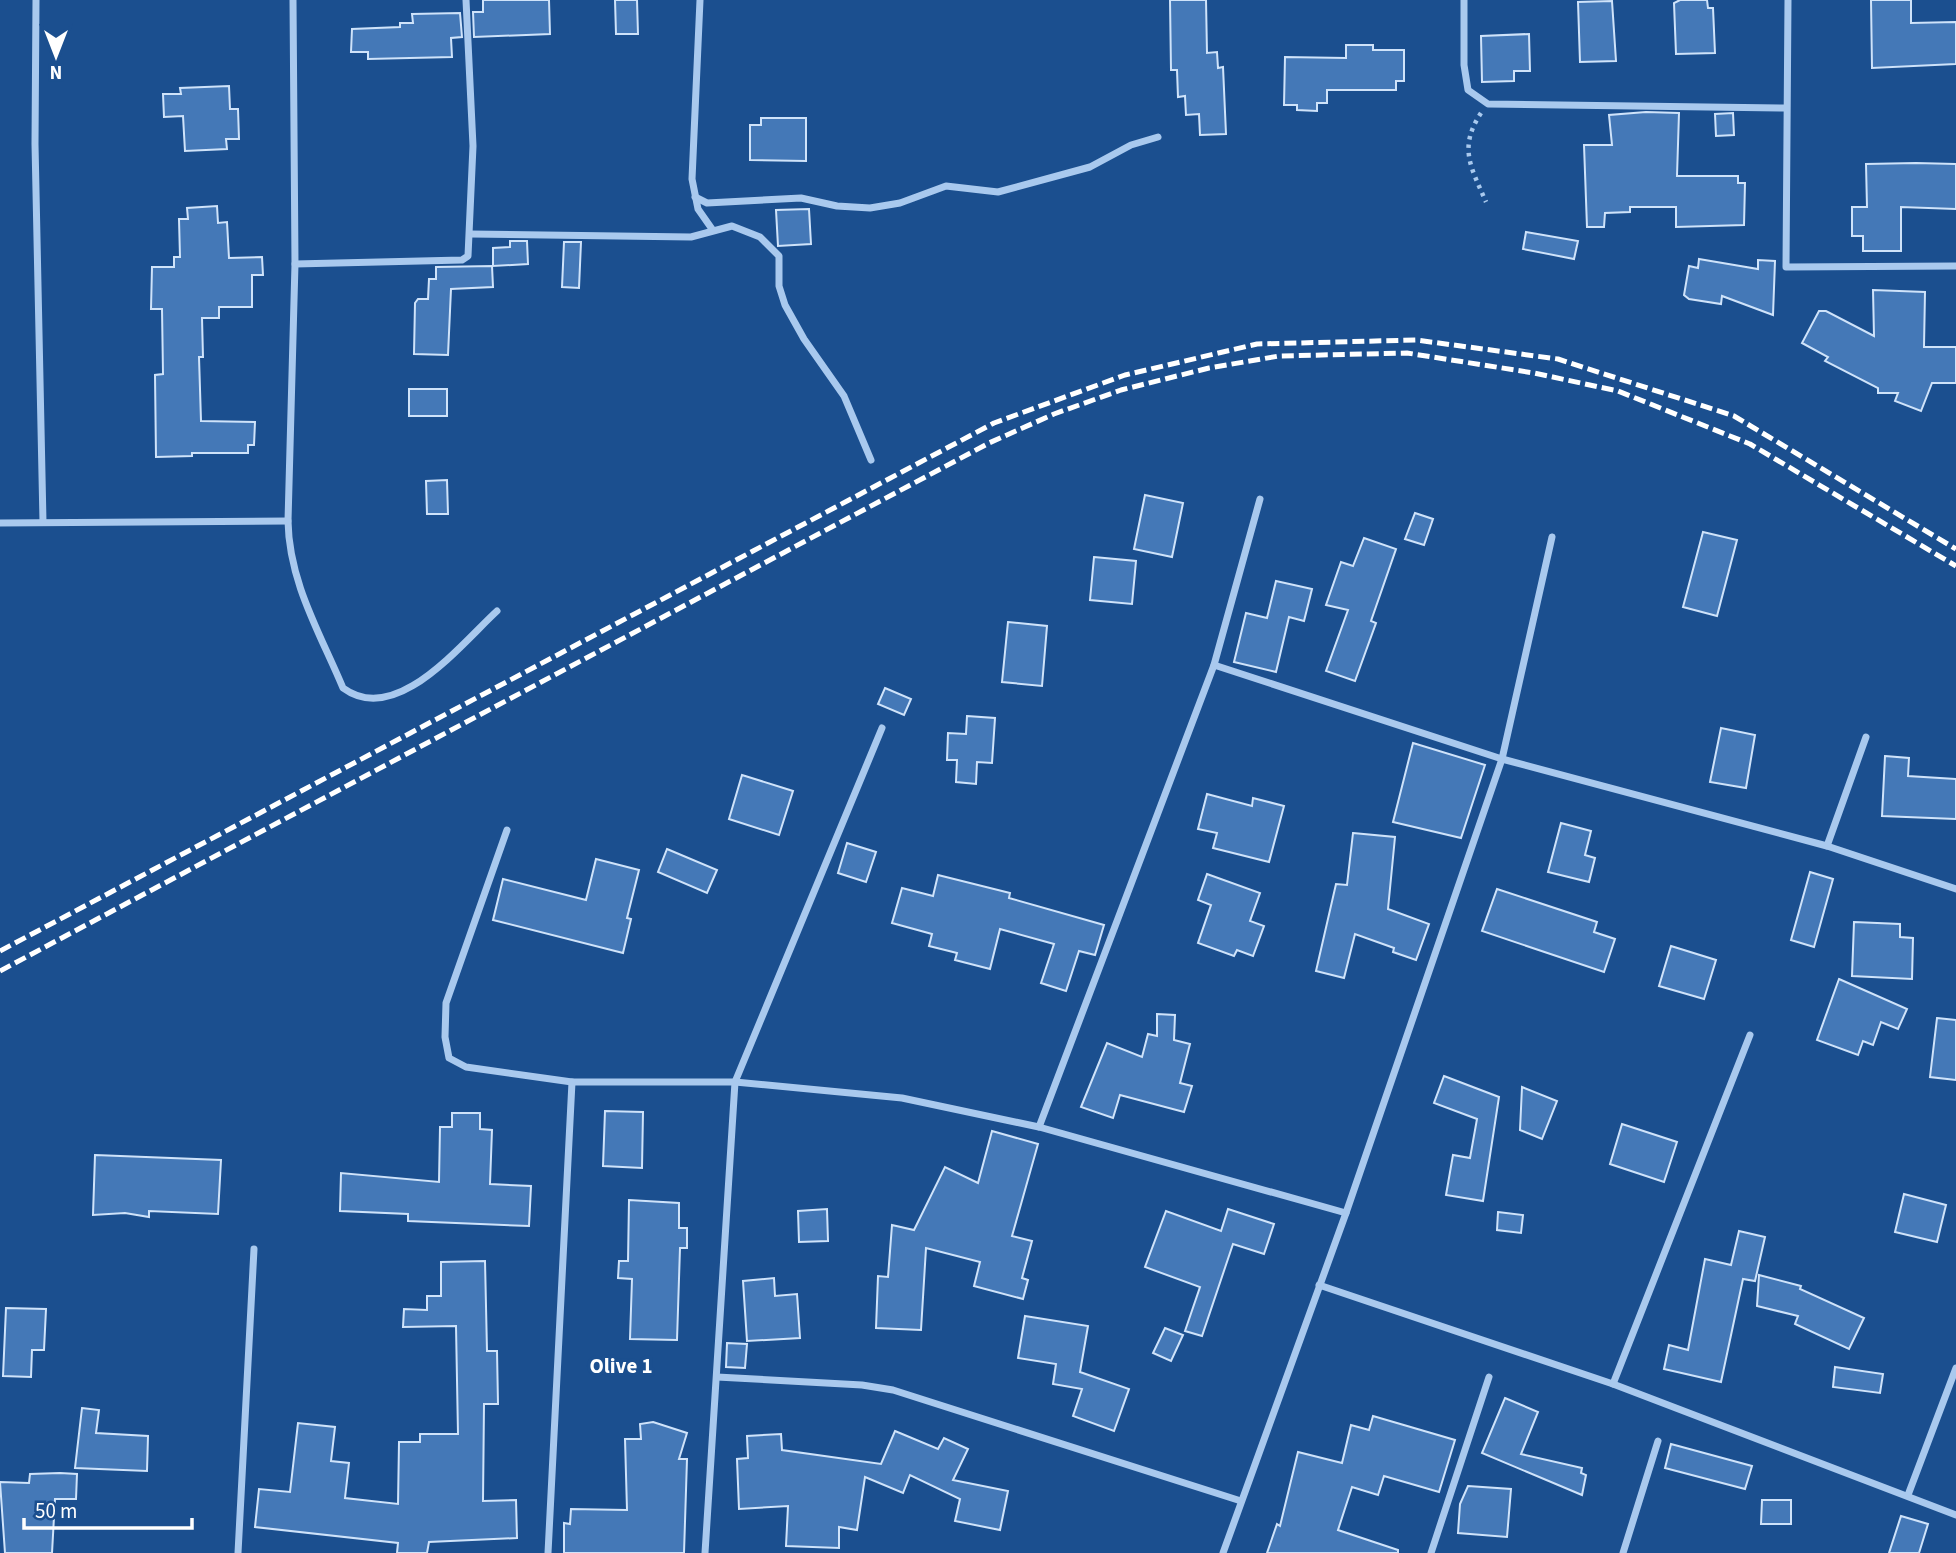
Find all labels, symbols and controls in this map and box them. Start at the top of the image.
north arrow [21,21,91,91]
text: N [50,58,62,85]
district label: Olive 1 [589,1351,653,1381]
scale bar [24,1486,192,1530]
text: 50 m [35,1496,77,1526]

